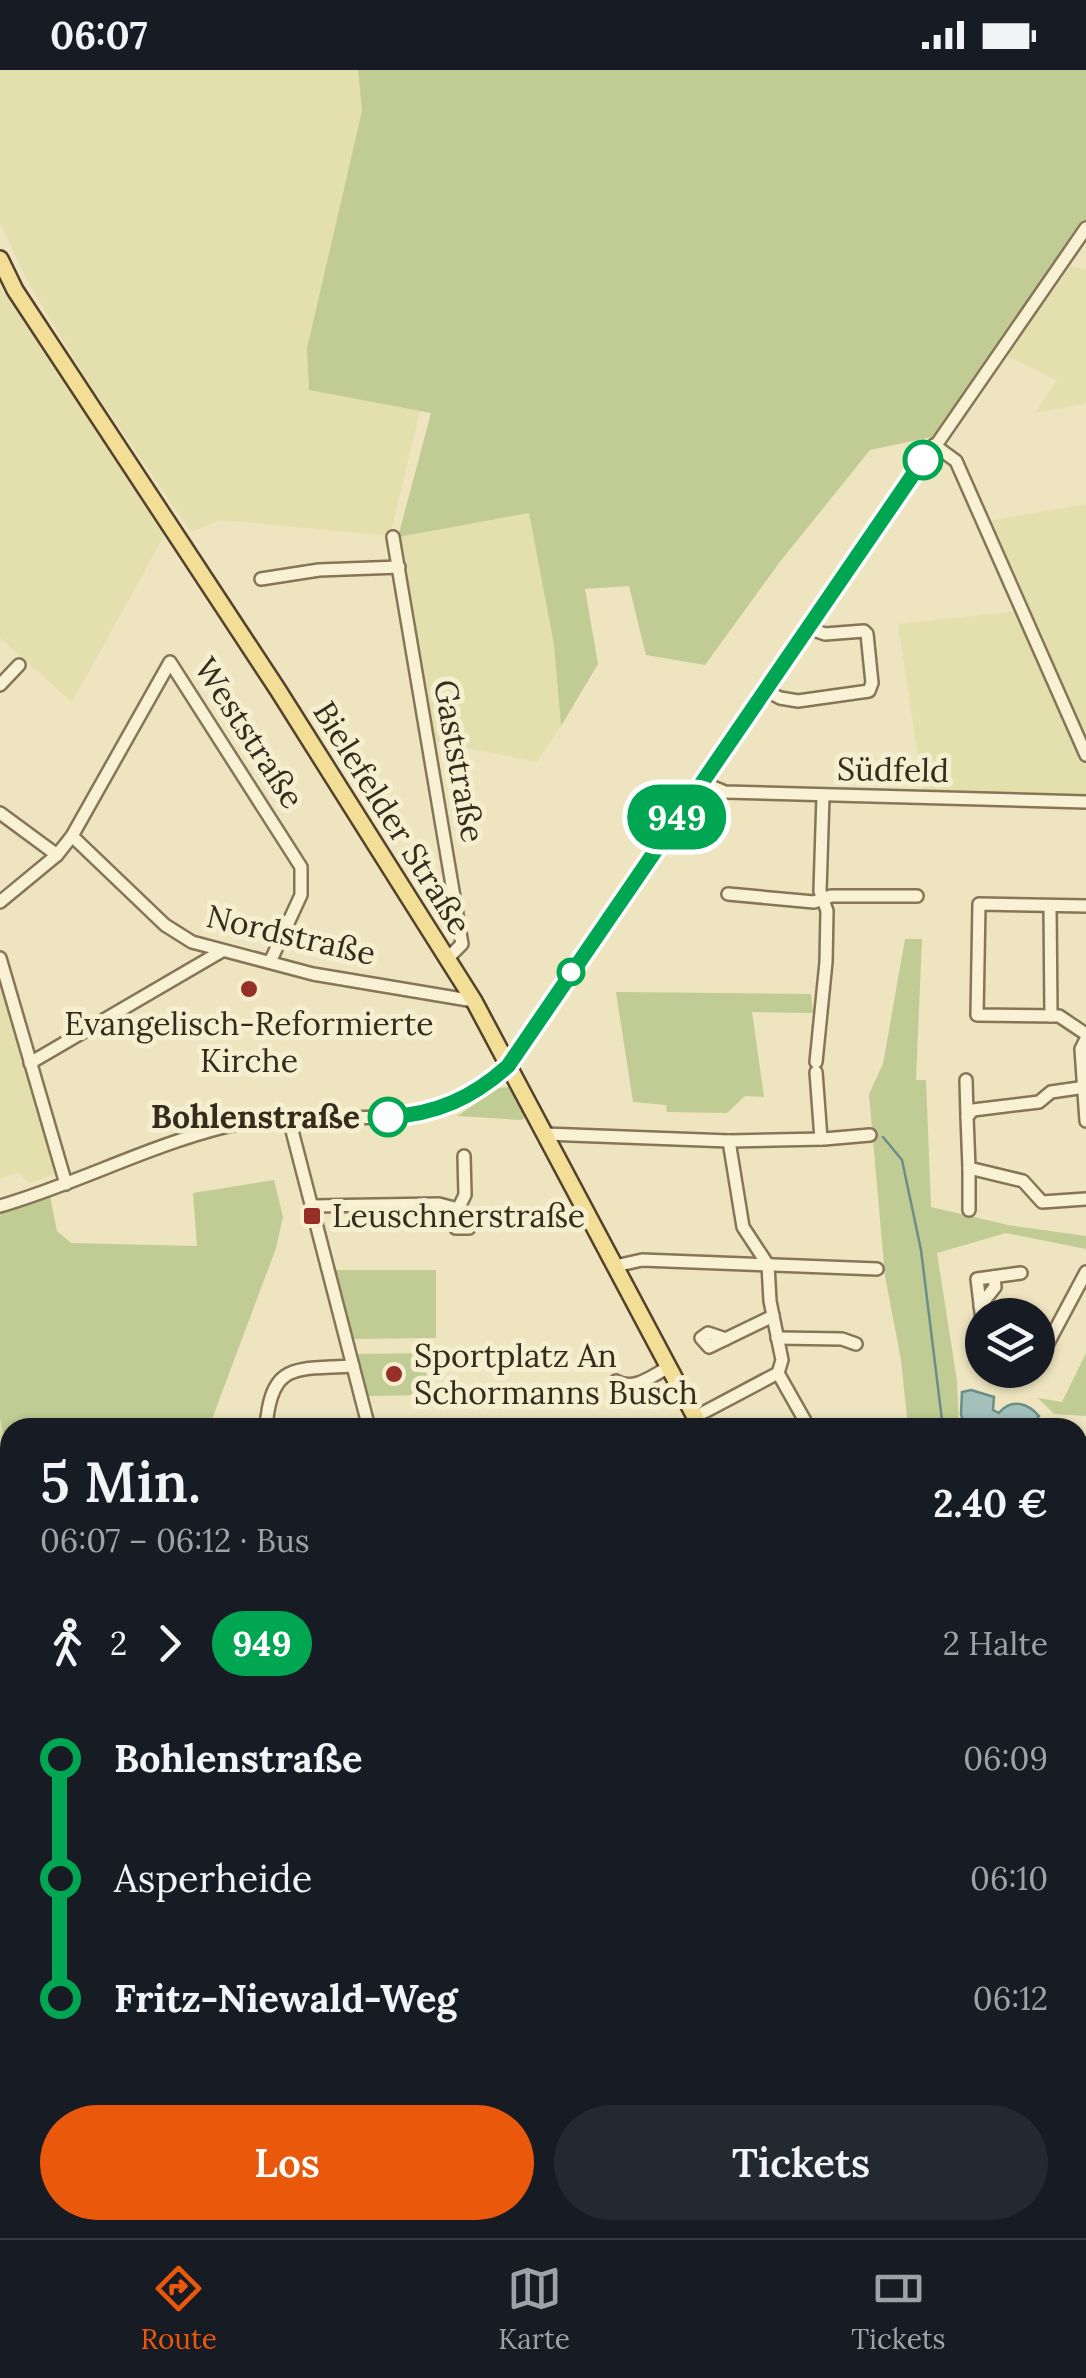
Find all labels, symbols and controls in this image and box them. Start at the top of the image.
text: 06:07 [50,11,148,59]
unlabelled marker [904,441,942,479]
street label: Weststraße [185,650,313,816]
street label: Gaststraße [425,676,494,845]
street label: Bielefelder Straße [304,694,481,942]
street label: Südfeld [837,748,949,791]
line badge: 949 [620,784,734,850]
text: 949 [647,795,707,840]
street label: Nordstraße [203,895,380,974]
unlabelled marker [558,959,584,985]
marker: Evangelisch-Reformierte Kirche [238,978,260,1000]
place label: Evangelisch-Reformierte Kirche [64,1003,434,1081]
place label: Bohlenstraße [151,1096,360,1137]
marker: Bohlenstraße [369,1098,407,1136]
place label: Leuschnerstraße [332,1195,585,1236]
marker: Leuschnerstraße [301,1205,323,1227]
map controls [965,1298,1055,1388]
button: layers [965,1298,1055,1388]
place label: Sportplatz An Schormanns Busch [414,1335,698,1413]
marker: Sportplatz An Schormanns Busch [383,1363,405,1385]
text: 5 Min. [40,1447,201,1517]
text: 2.40 € [933,1479,1048,1527]
text: 06:07 – 06:12 · Bus [40,1520,310,1561]
icon: walk [40,1616,95,1671]
icon: forward [142,1616,197,1671]
text: 949 [232,1621,292,1666]
text: 2 [110,1623,127,1664]
text: 2 Halte [943,1623,1048,1664]
text: Bohlenstraße [114,1734,362,1782]
text: 06:09 [963,1738,1048,1779]
text: Asperheide [114,1854,312,1902]
text: 06:10 [970,1858,1048,1899]
text: Fritz-Niewald-Weg [114,1974,458,2022]
text: 06:12 [973,1978,1048,2019]
button: Los [40,2105,534,2220]
button: Tickets [554,2105,1048,2220]
tab: Route [141,2261,217,2357]
tab: Karte [498,2261,570,2357]
tab: Tickets [851,2261,945,2357]

